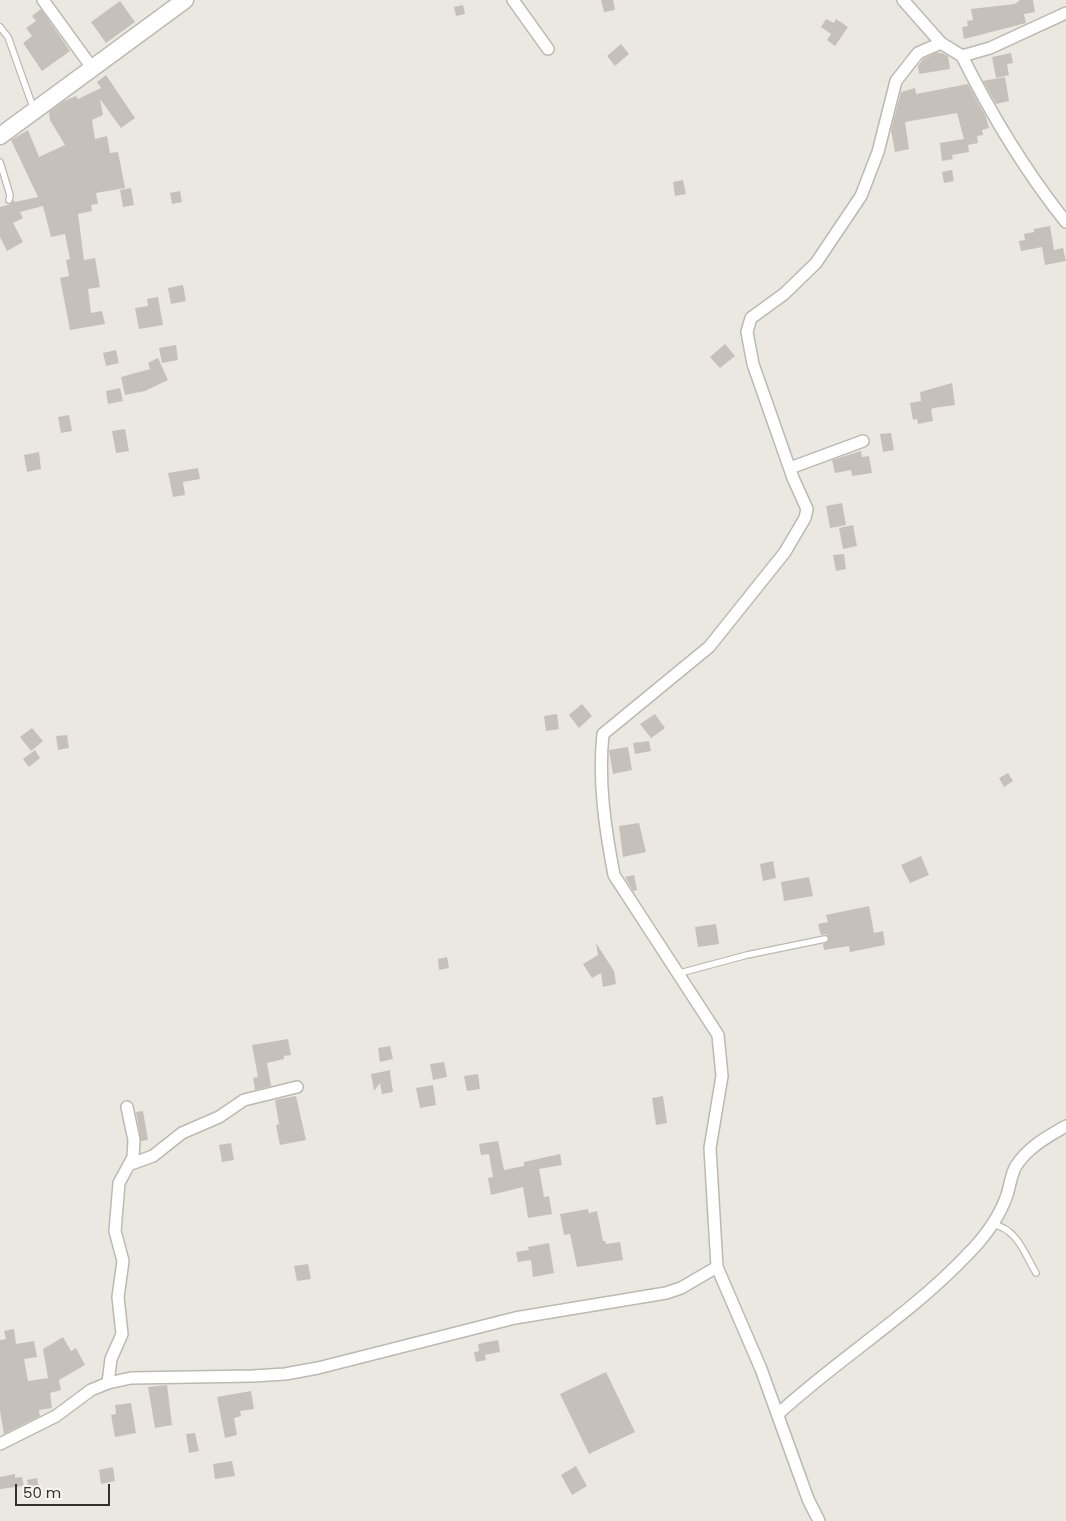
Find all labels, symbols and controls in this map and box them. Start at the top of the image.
scale bar [18,1474,112,1506]
text: 50 m [23,1482,61,1503]

